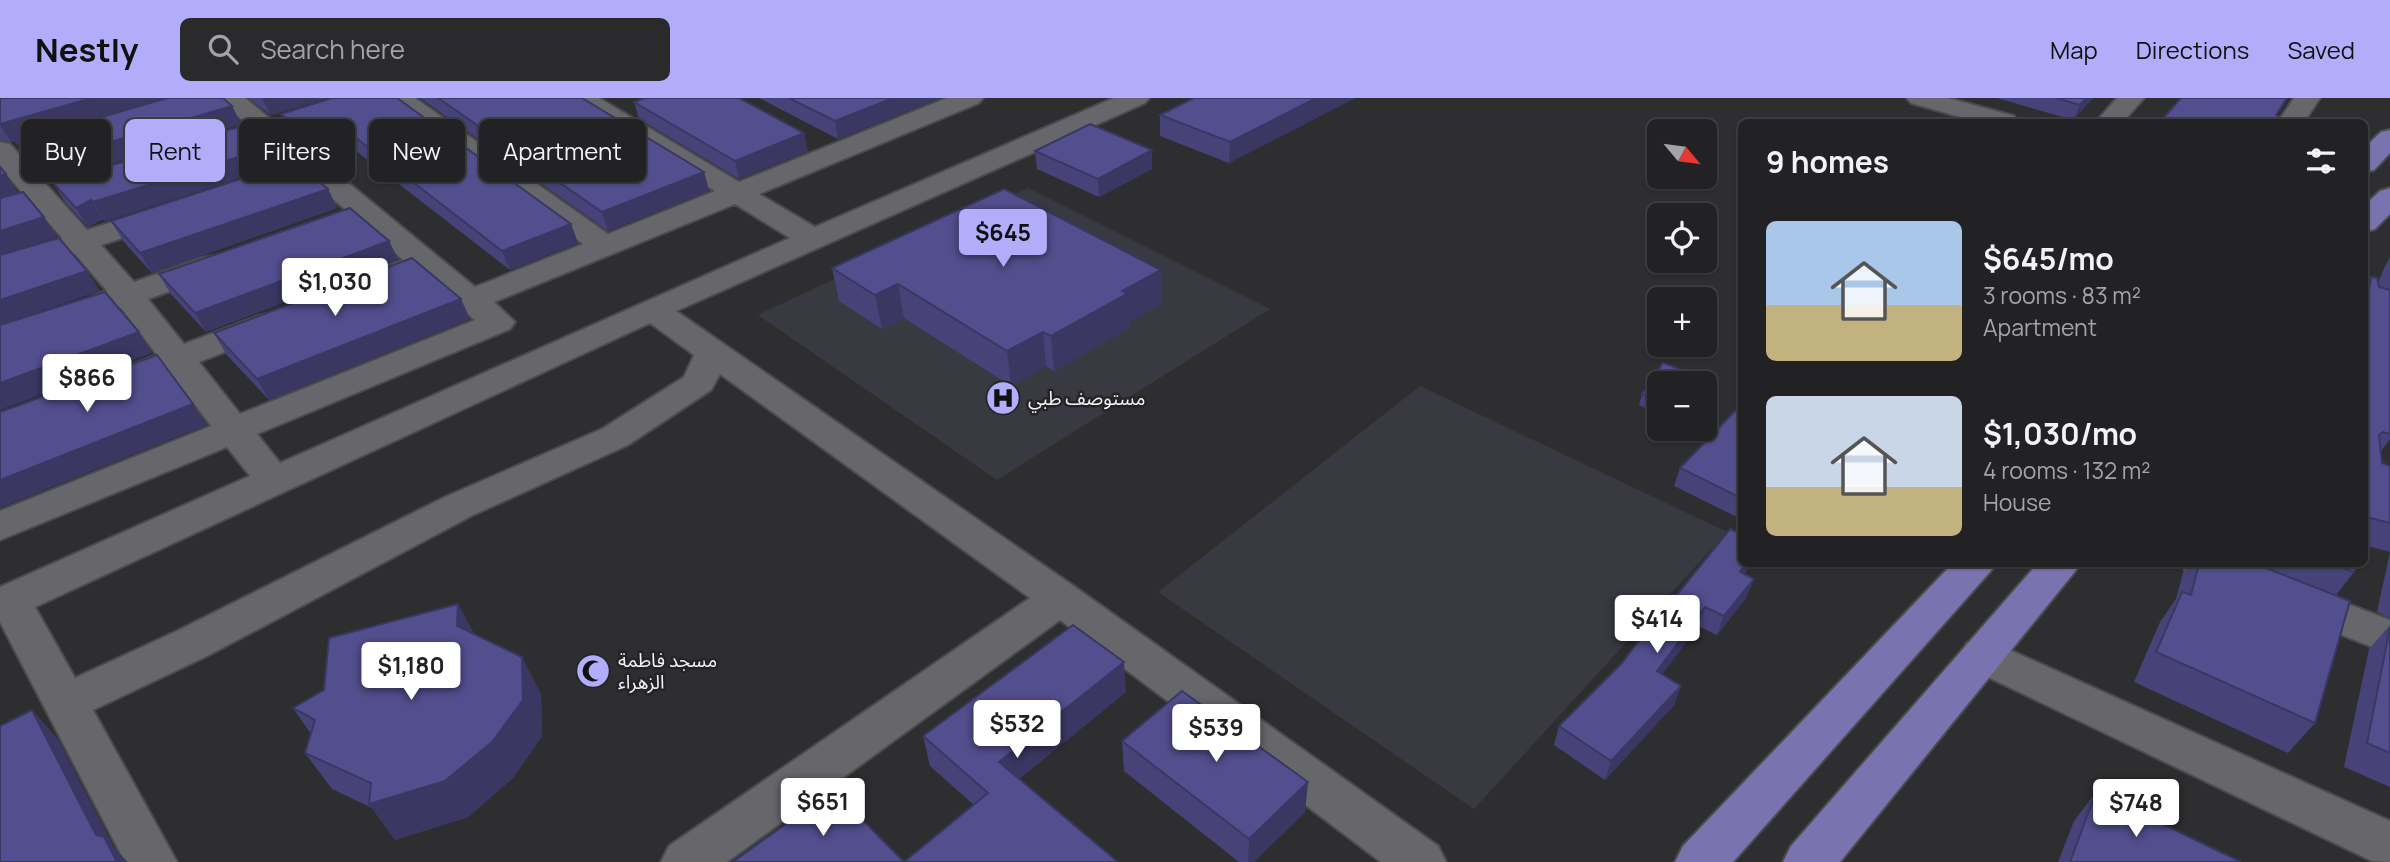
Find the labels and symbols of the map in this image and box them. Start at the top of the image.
north arrow [1647,119,1717,189]
pin: $645 [962,209,1044,269]
pin: $1,030 [278,258,392,318]
pin: $866 [46,354,128,414]
hospital icon: مستوصف طبي [984,379,1022,417]
place label: مستوصف طبي [1028,385,1145,413]
pin: $414 [1616,596,1698,655]
pin: $1,180 [354,642,468,702]
place label: مسجد فاطمة الزهراء [618,647,717,695]
mosque icon: مسجد فاطمة الزهراء [574,652,612,690]
pin: $532 [976,700,1058,760]
pin: $539 [1175,704,1257,764]
pin: $651 [782,778,864,838]
pin: $748 [2095,780,2177,839]

